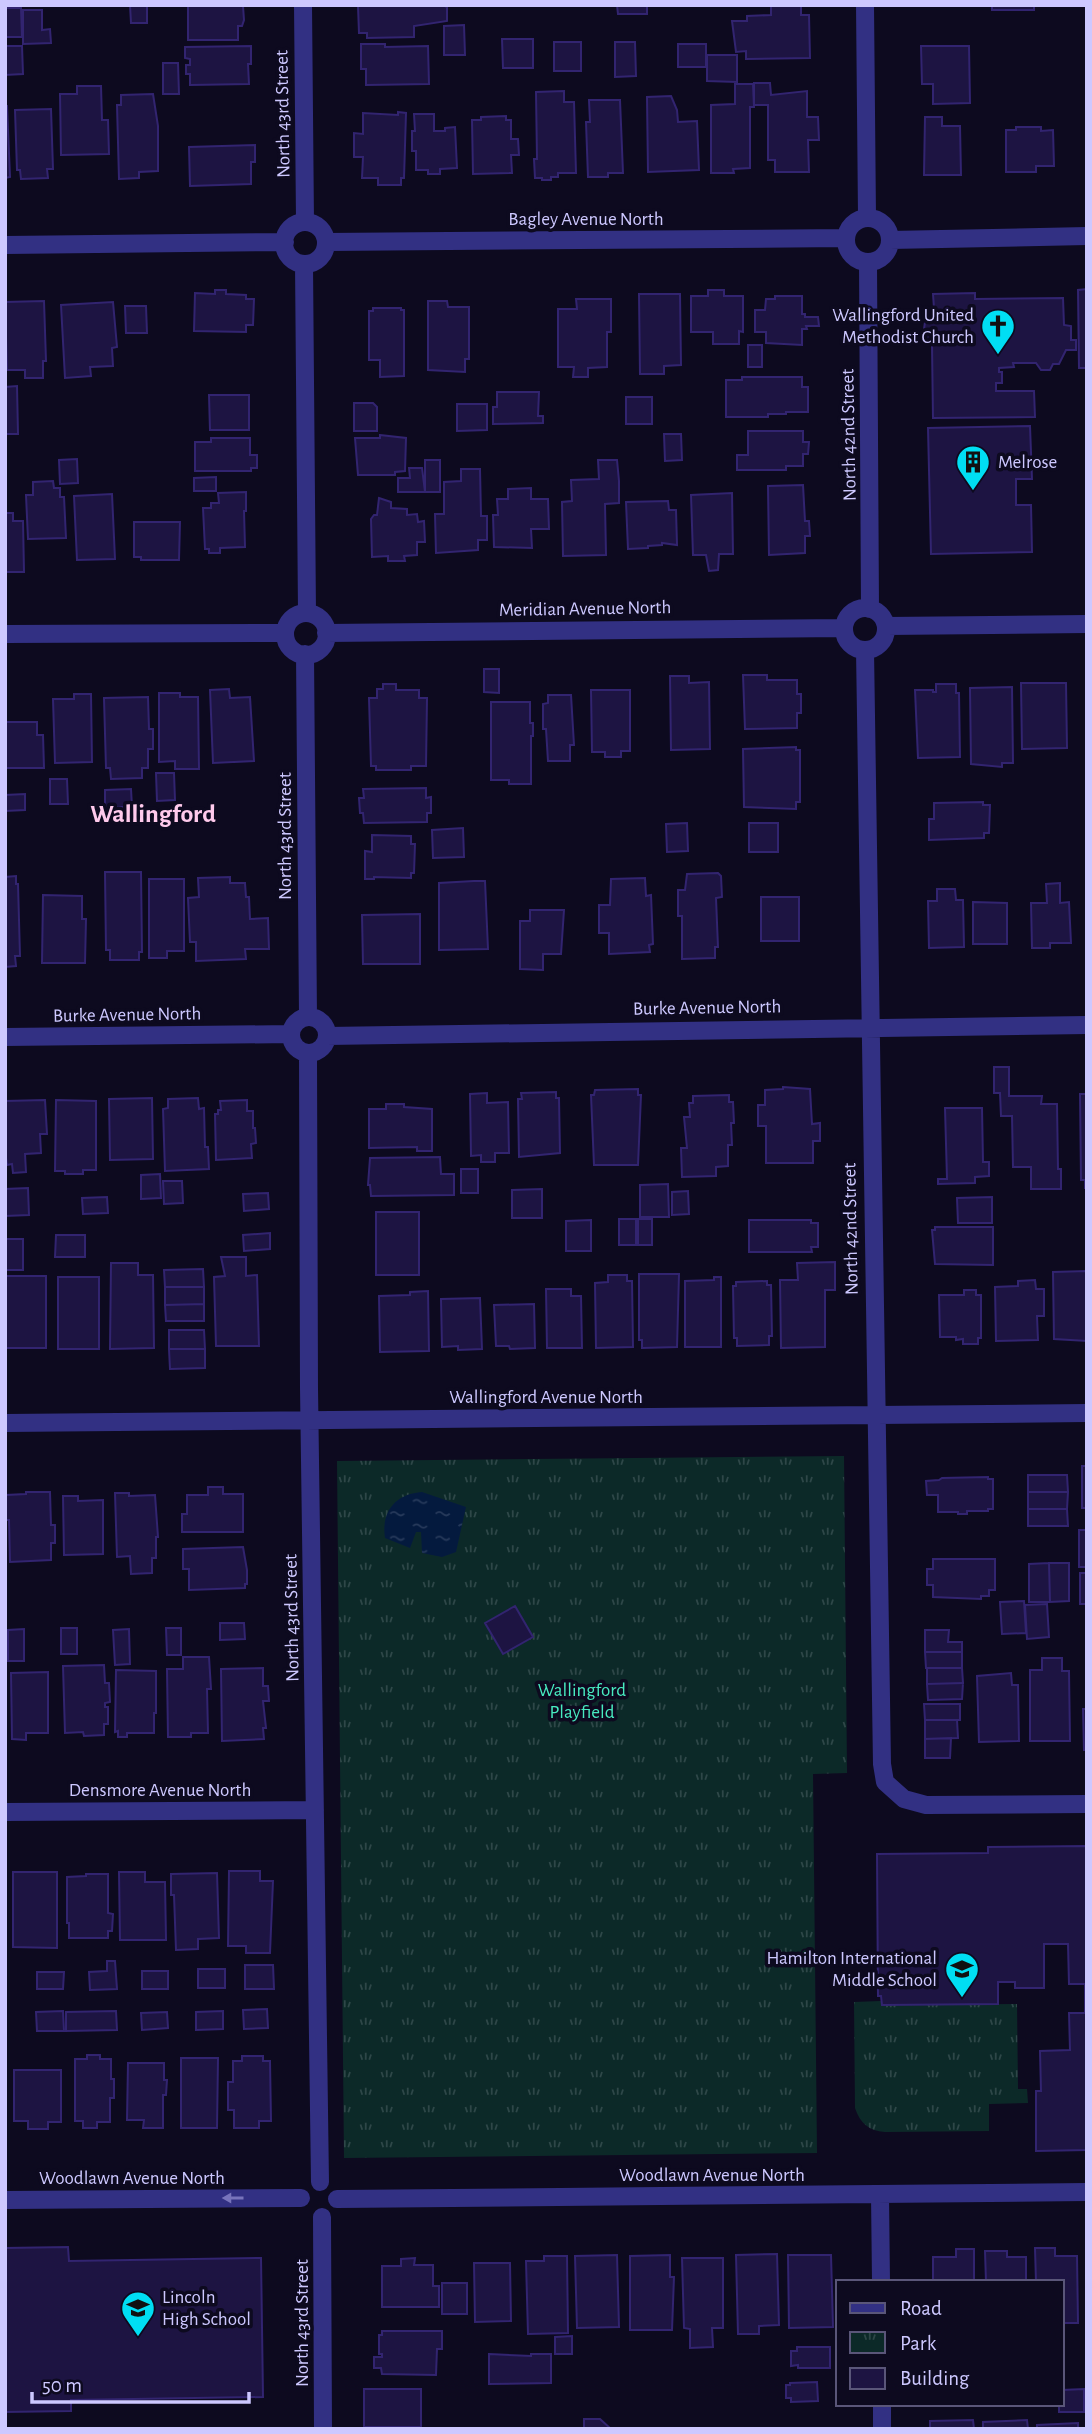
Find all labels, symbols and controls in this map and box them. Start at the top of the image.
street label: North 43rd Street [272,50,294,178]
street label: Bagley Avenue North [508,210,664,229]
place label: Wallingford United Methodist Church [832,306,974,347]
church icon: Wallingford United Methodist Church [979,307,1017,356]
street label: North 42nd Street [838,369,860,501]
building icon: Melrose [954,443,992,492]
place label: Melrose [998,453,1057,472]
street label: Meridian Avenue North [499,598,671,620]
street label: North 43rd Street [276,772,295,900]
district label: Wallingford [90,801,216,827]
street label: Burke Avenue North [633,997,781,1019]
street label: Burke Avenue North [53,1004,201,1026]
street label: North 42nd Street [840,1163,862,1295]
street label: Wallingford Avenue North [449,1388,643,1407]
street label: North 43rd Street [281,1554,303,1682]
park label: Wallingford Playfield [538,1681,626,1722]
street label: Densmore Avenue North [69,1781,251,1800]
place label: Hamilton International Middle School [766,1949,937,1990]
school or university icon: Hamilton International Middle School [943,1950,981,1999]
street label: Woodlawn Avenue North [619,2166,805,2185]
street label: Woodlawn Avenue North [39,2169,225,2188]
one-way arrow [222,2192,244,2204]
street label: North 43rd Street [293,2259,312,2387]
legend [836,2280,1064,2406]
place label: Lincoln High School [162,2288,251,2329]
school or university icon: Lincoln High School [119,2289,157,2338]
text: Road [900,2298,942,2319]
text: Park [900,2333,937,2354]
scale bar [32,2360,248,2404]
text: Building [900,2368,970,2389]
text: 50 m [42,2375,82,2396]

